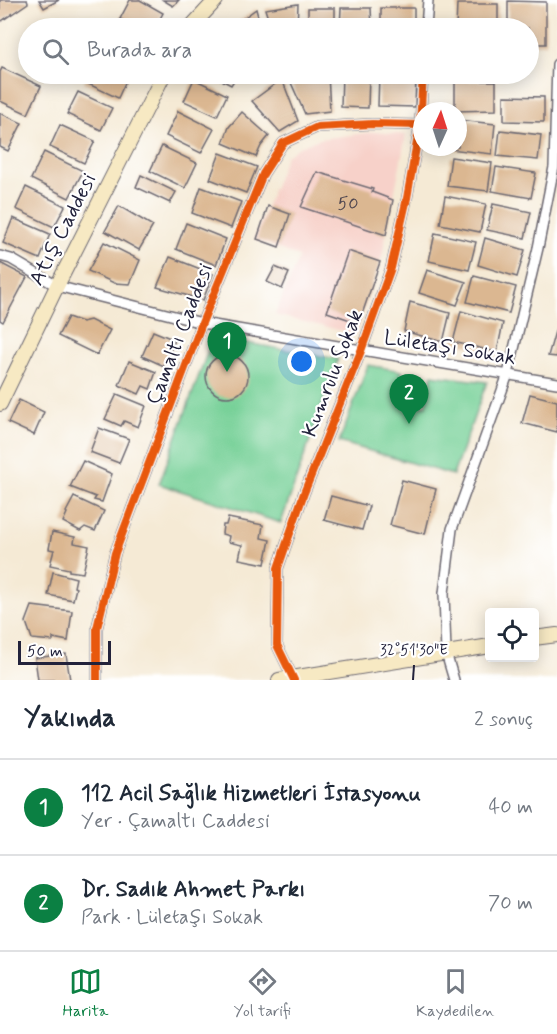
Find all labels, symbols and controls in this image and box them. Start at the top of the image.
search box [18,18,539,84]
icon: search [39,35,72,68]
text: Burada ara [87,37,192,65]
north arrow [413,102,467,156]
street label: Atış Caddesi [23,168,103,290]
house number: 50 [337,192,359,216]
street label: Çamaltı Caddesi [140,259,220,409]
street label: Kumrulu Sokak [296,305,370,441]
pin: 1 [208,322,246,372]
street label: Lületaşı Sokak [382,324,518,372]
your location [287,347,316,376]
pin: 2 [390,374,428,424]
map controls [485,608,539,662]
button: locate [485,608,539,662]
scale bar [18,638,111,666]
text: 50 m [27,641,63,662]
text: 32°51'30"E [380,641,448,661]
text: Yakında [24,702,116,736]
text: 2 sonuç [474,706,533,733]
text: 112 Acil Sağlık Hizmetleri İstasyonu [81,780,421,808]
text: 1 [39,794,48,821]
text: 40 m [489,794,533,821]
text: Yer · Çamaltı Caddesi [81,808,270,835]
text: Dr. Sadık Ahmet Parkı [81,876,305,904]
text: 2 [39,890,48,917]
text: 70 m [488,890,533,917]
text: Park · Lületaşı Sokak [81,904,263,931]
tab: Harita [63,965,108,1022]
tab: Yol tarifi [233,965,291,1022]
tab: Kaydedilen [416,965,494,1022]

